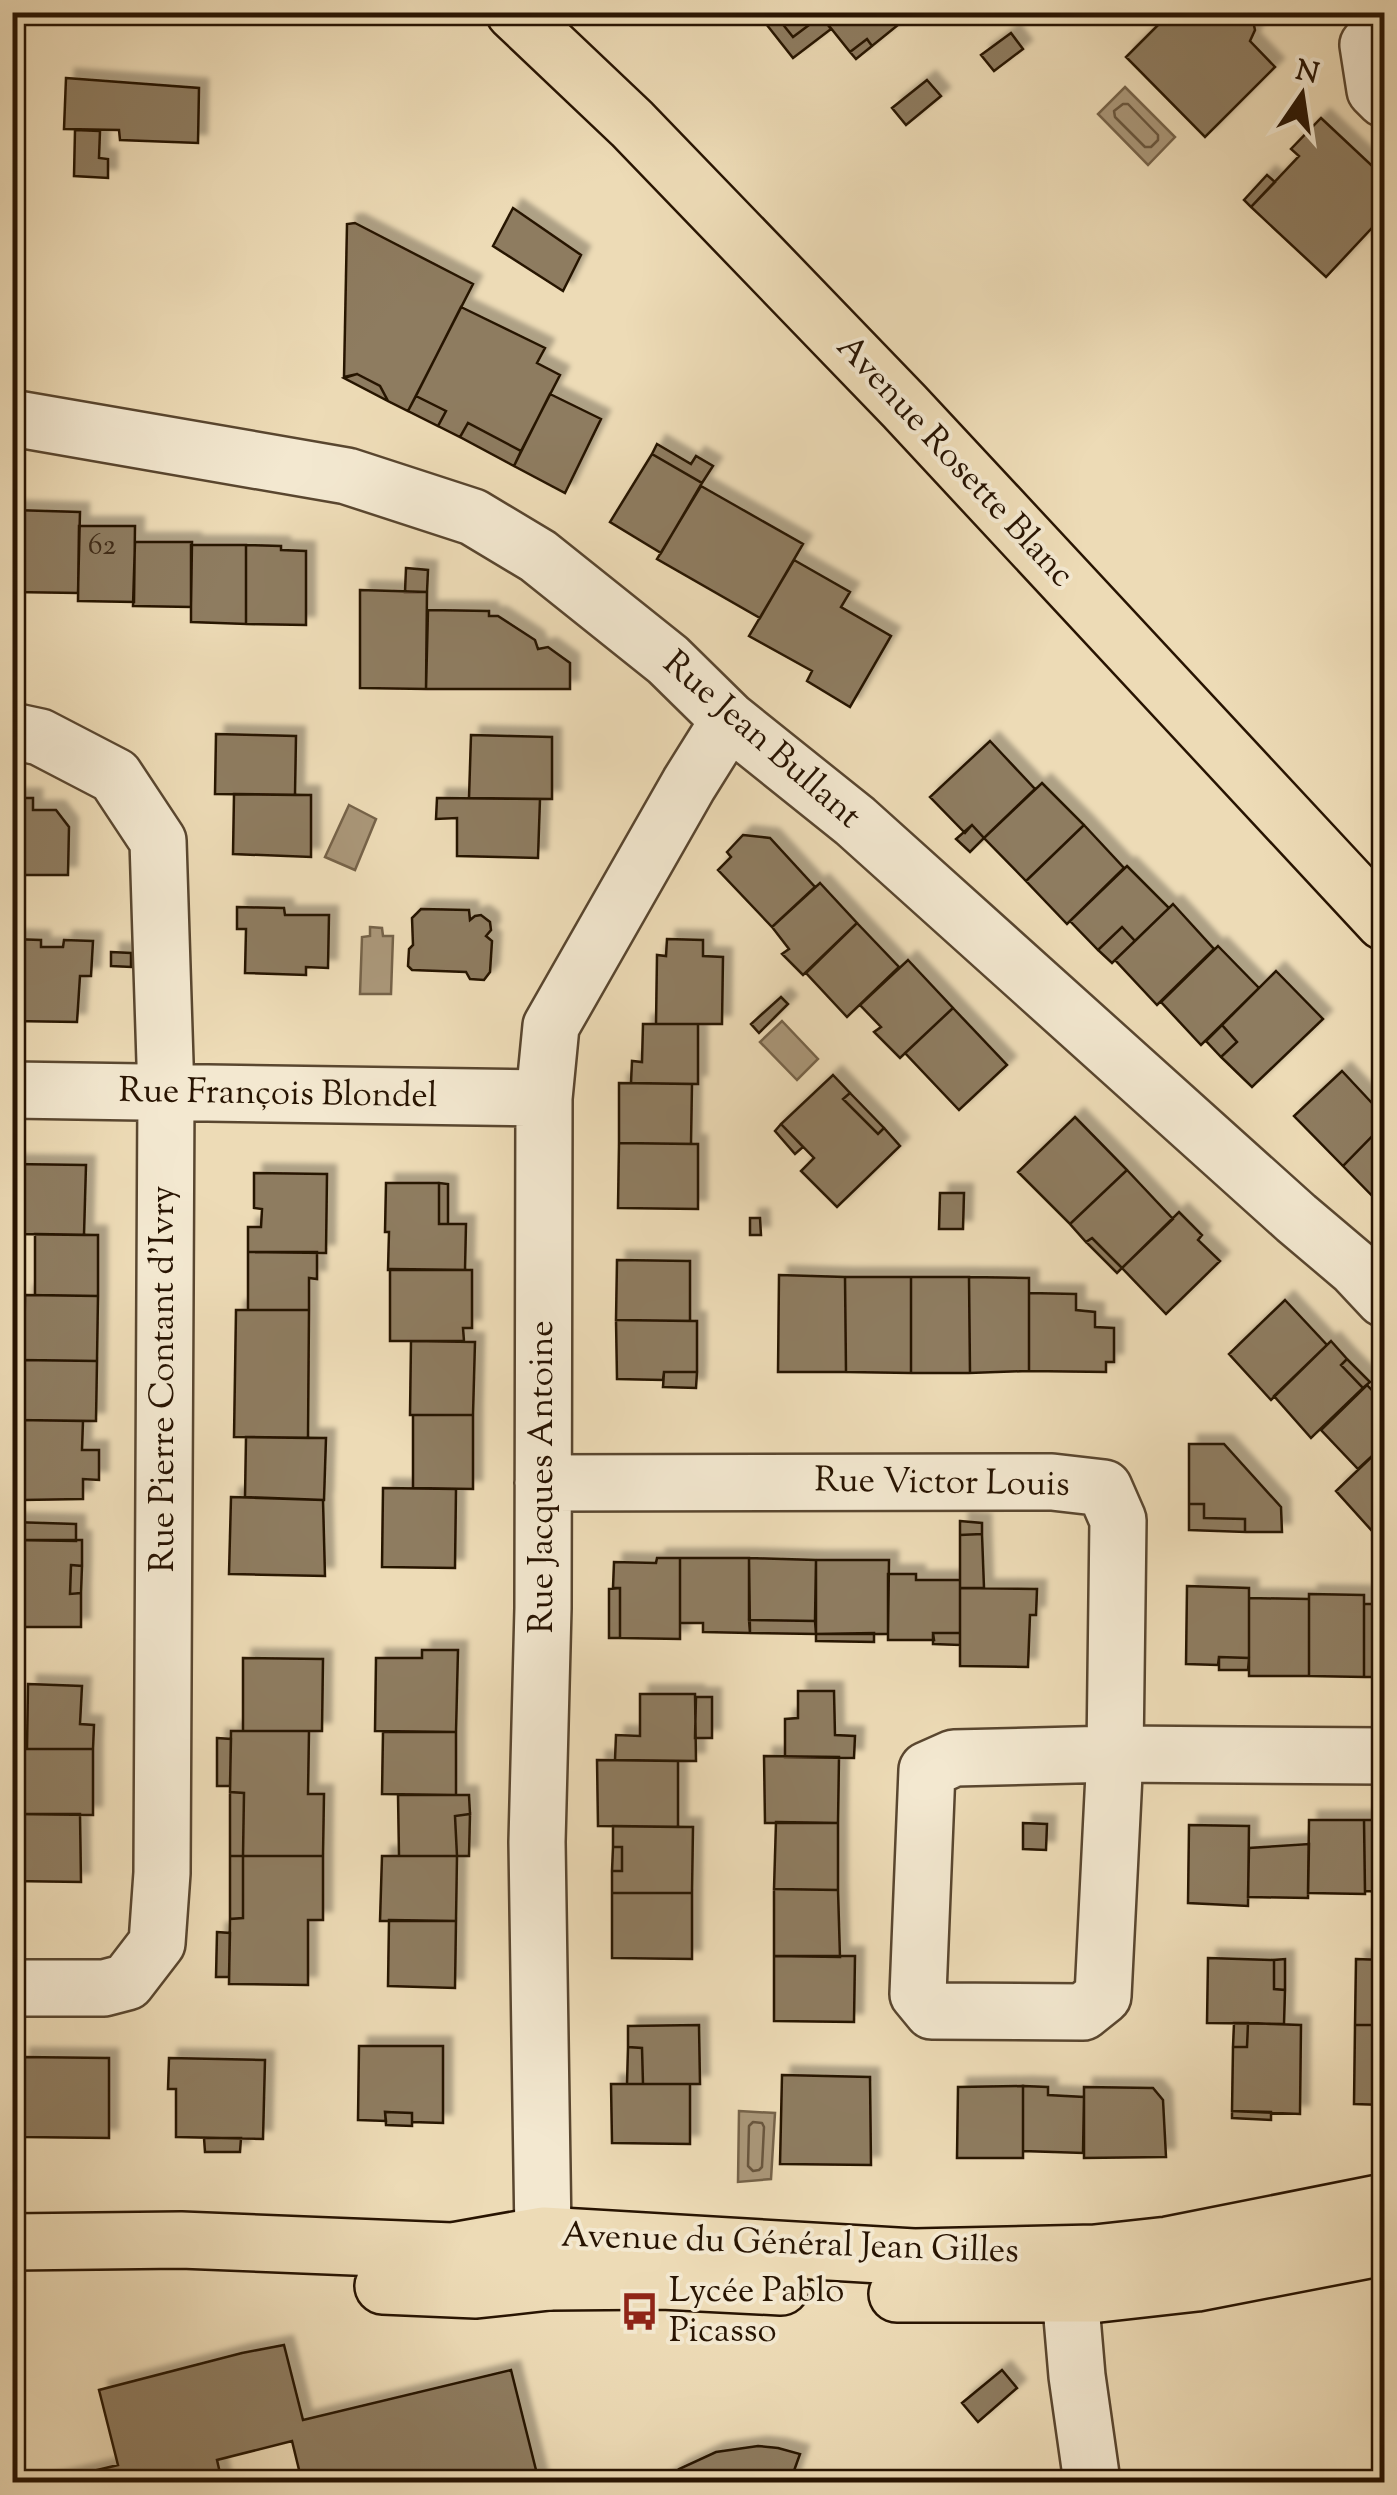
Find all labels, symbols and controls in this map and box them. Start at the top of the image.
north arrow [1252,45,1352,145]
text: N [1292,52,1322,96]
street label: Avenue Rosette Blanc [823,324,1085,600]
house number: 62 [88,525,116,568]
street label: Rue Jean Bullant [650,640,872,842]
street label: Rue François Blondel [118,1067,438,1123]
street label: Rue Pierre Contant d'Ivry [139,1186,190,1572]
street label: Rue Jacques Antoine [518,1320,569,1634]
street label: Rue Victor Louis [814,1456,1070,1512]
street label: Avenue du Général Jean Gilles [560,2212,1020,2278]
place label: Lycée Pablo Picasso [669,2267,844,2358]
bus stop icon: Lycée Pablo Picasso [618,2291,660,2333]

